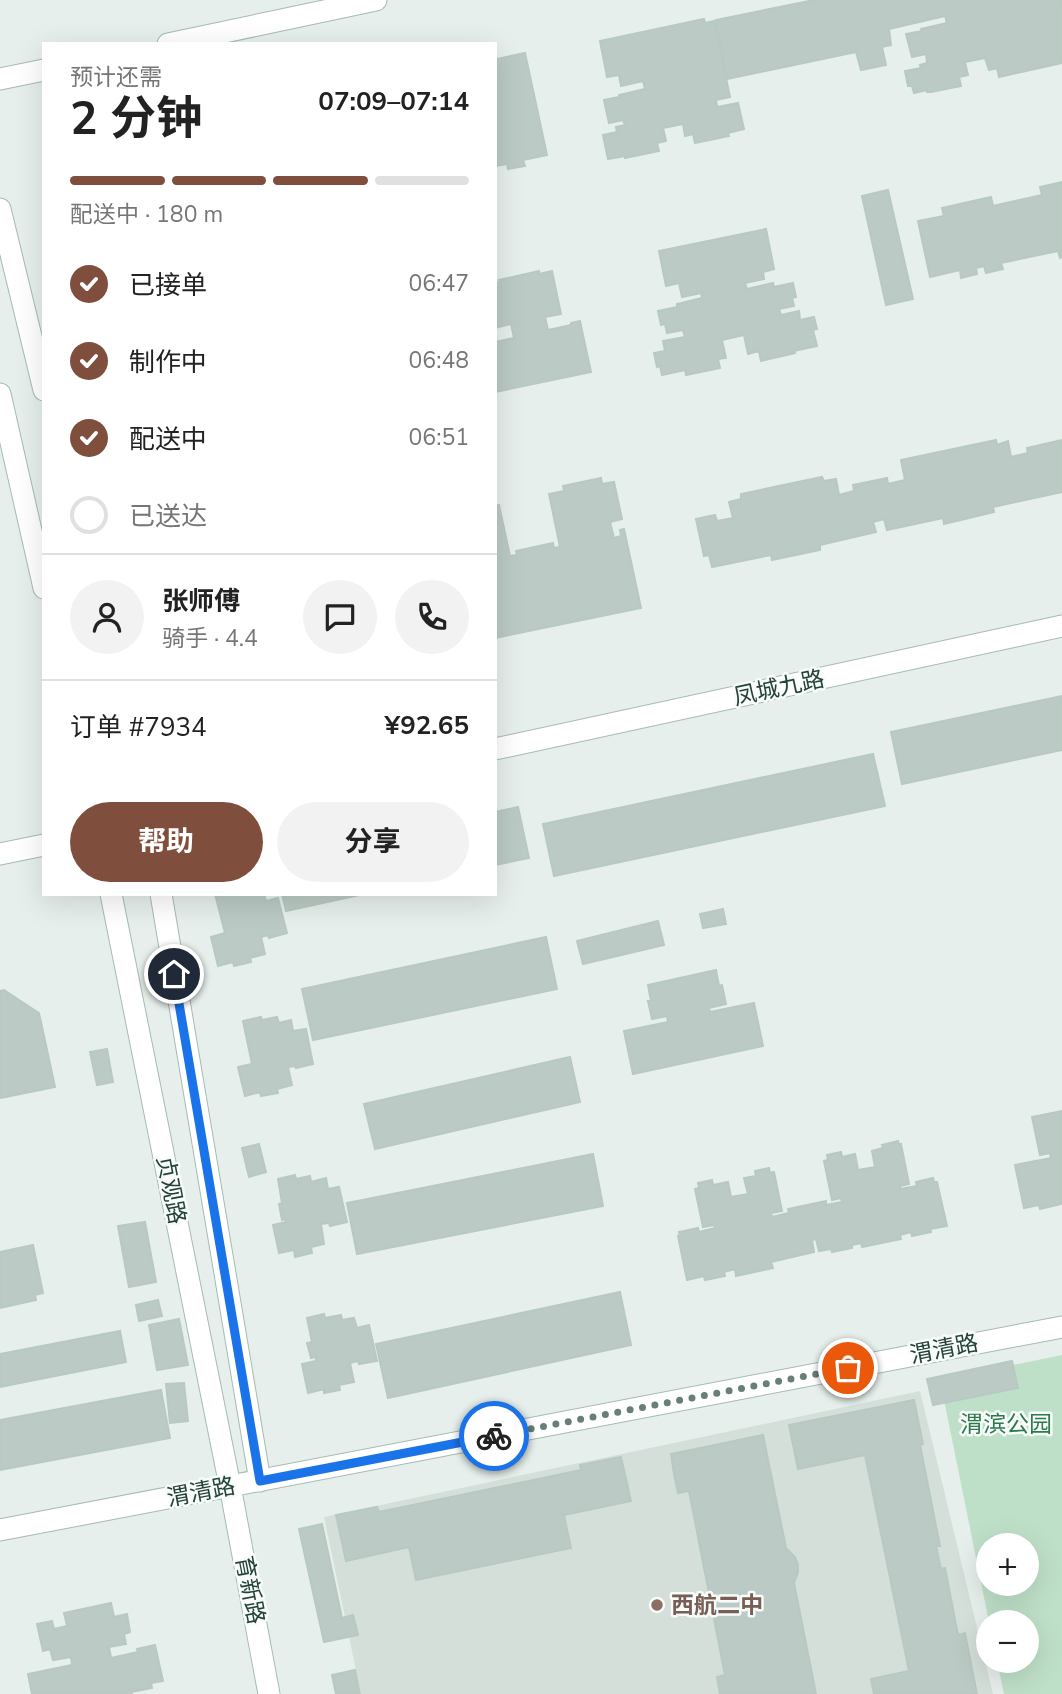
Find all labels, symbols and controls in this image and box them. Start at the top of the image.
text: 预计还需 [70,62,162,93]
text: 07:09–07:14 [318,84,469,119]
text: 2 分钟 [70,87,202,150]
text: 配送中 · 180 m [70,199,223,230]
icon: check [70,265,108,303]
text: 已接单 [129,268,207,303]
text: 06:47 [409,268,469,299]
icon: check [70,342,108,380]
text: 制作中 [129,345,207,380]
text: 06:48 [409,345,469,376]
icon: check [70,419,108,457]
text: 配送中 [129,422,207,457]
text: 06:51 [409,422,469,453]
text: 已送达 [129,499,207,534]
button: person [70,580,144,654]
button: chat [303,580,377,654]
button: phone [395,580,469,654]
text: 张师傅 [162,584,240,619]
text: 骑手 · 4.4 [162,623,258,654]
street label: 凤城九路 [731,663,827,713]
text: ¥92.65 [385,708,469,743]
text: 订单 #7934 [70,710,207,745]
button: 帮助 [70,802,263,882]
button: 分享 [277,802,469,882]
pin [144,944,204,1004]
icon: home [155,955,193,993]
street label: 贞观路 [149,1153,193,1227]
street label: 渭清路 [907,1327,981,1371]
pin [818,1338,878,1398]
icon: bag [829,1349,867,1387]
courier [459,1401,529,1471]
park label: 渭滨公园 [960,1409,1052,1440]
icon: bike [475,1417,513,1455]
street label: 渭清路 [164,1470,238,1514]
map controls [976,1533,1039,1673]
button: + [976,1533,1039,1596]
street label: 育新路 [228,1553,272,1627]
place label: 西航二中 [671,1590,763,1621]
marker: 西航二中 [649,1597,665,1613]
button: − [976,1610,1039,1673]

